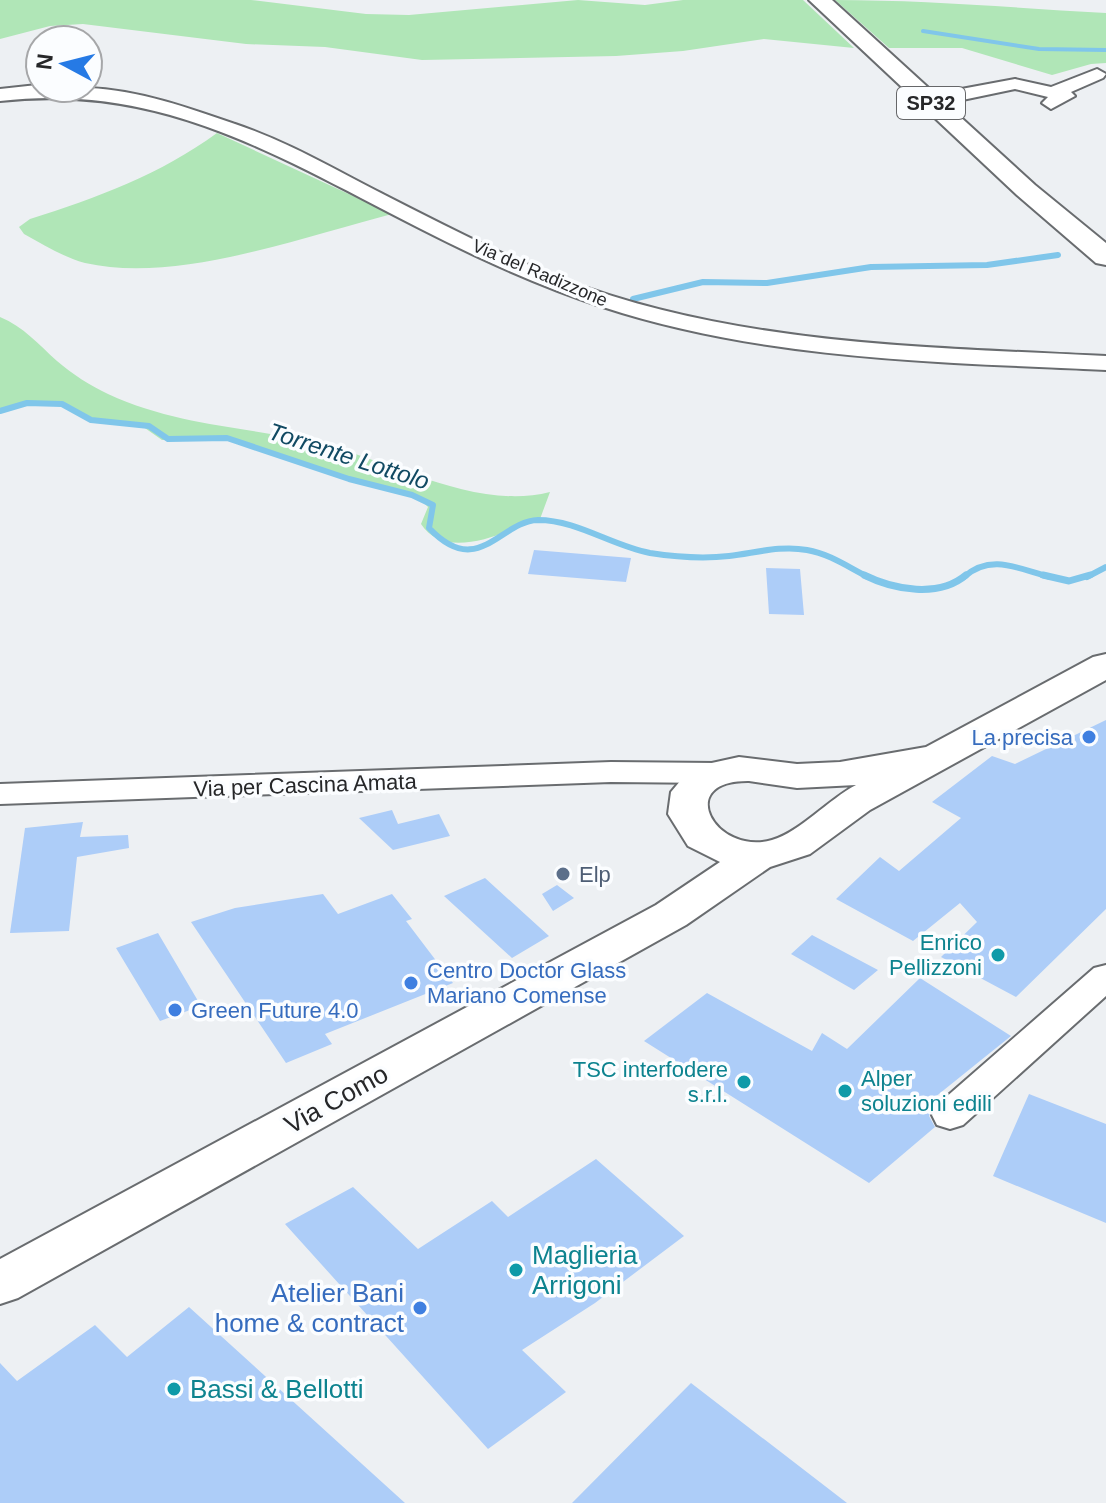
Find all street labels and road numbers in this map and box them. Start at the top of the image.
road number: SP32 [897,87,965,119]
street label: Via del Radizzone [469,236,611,310]
street label: Via per Cascina Amata [193,769,418,801]
street label: Via Como [279,1058,393,1140]

